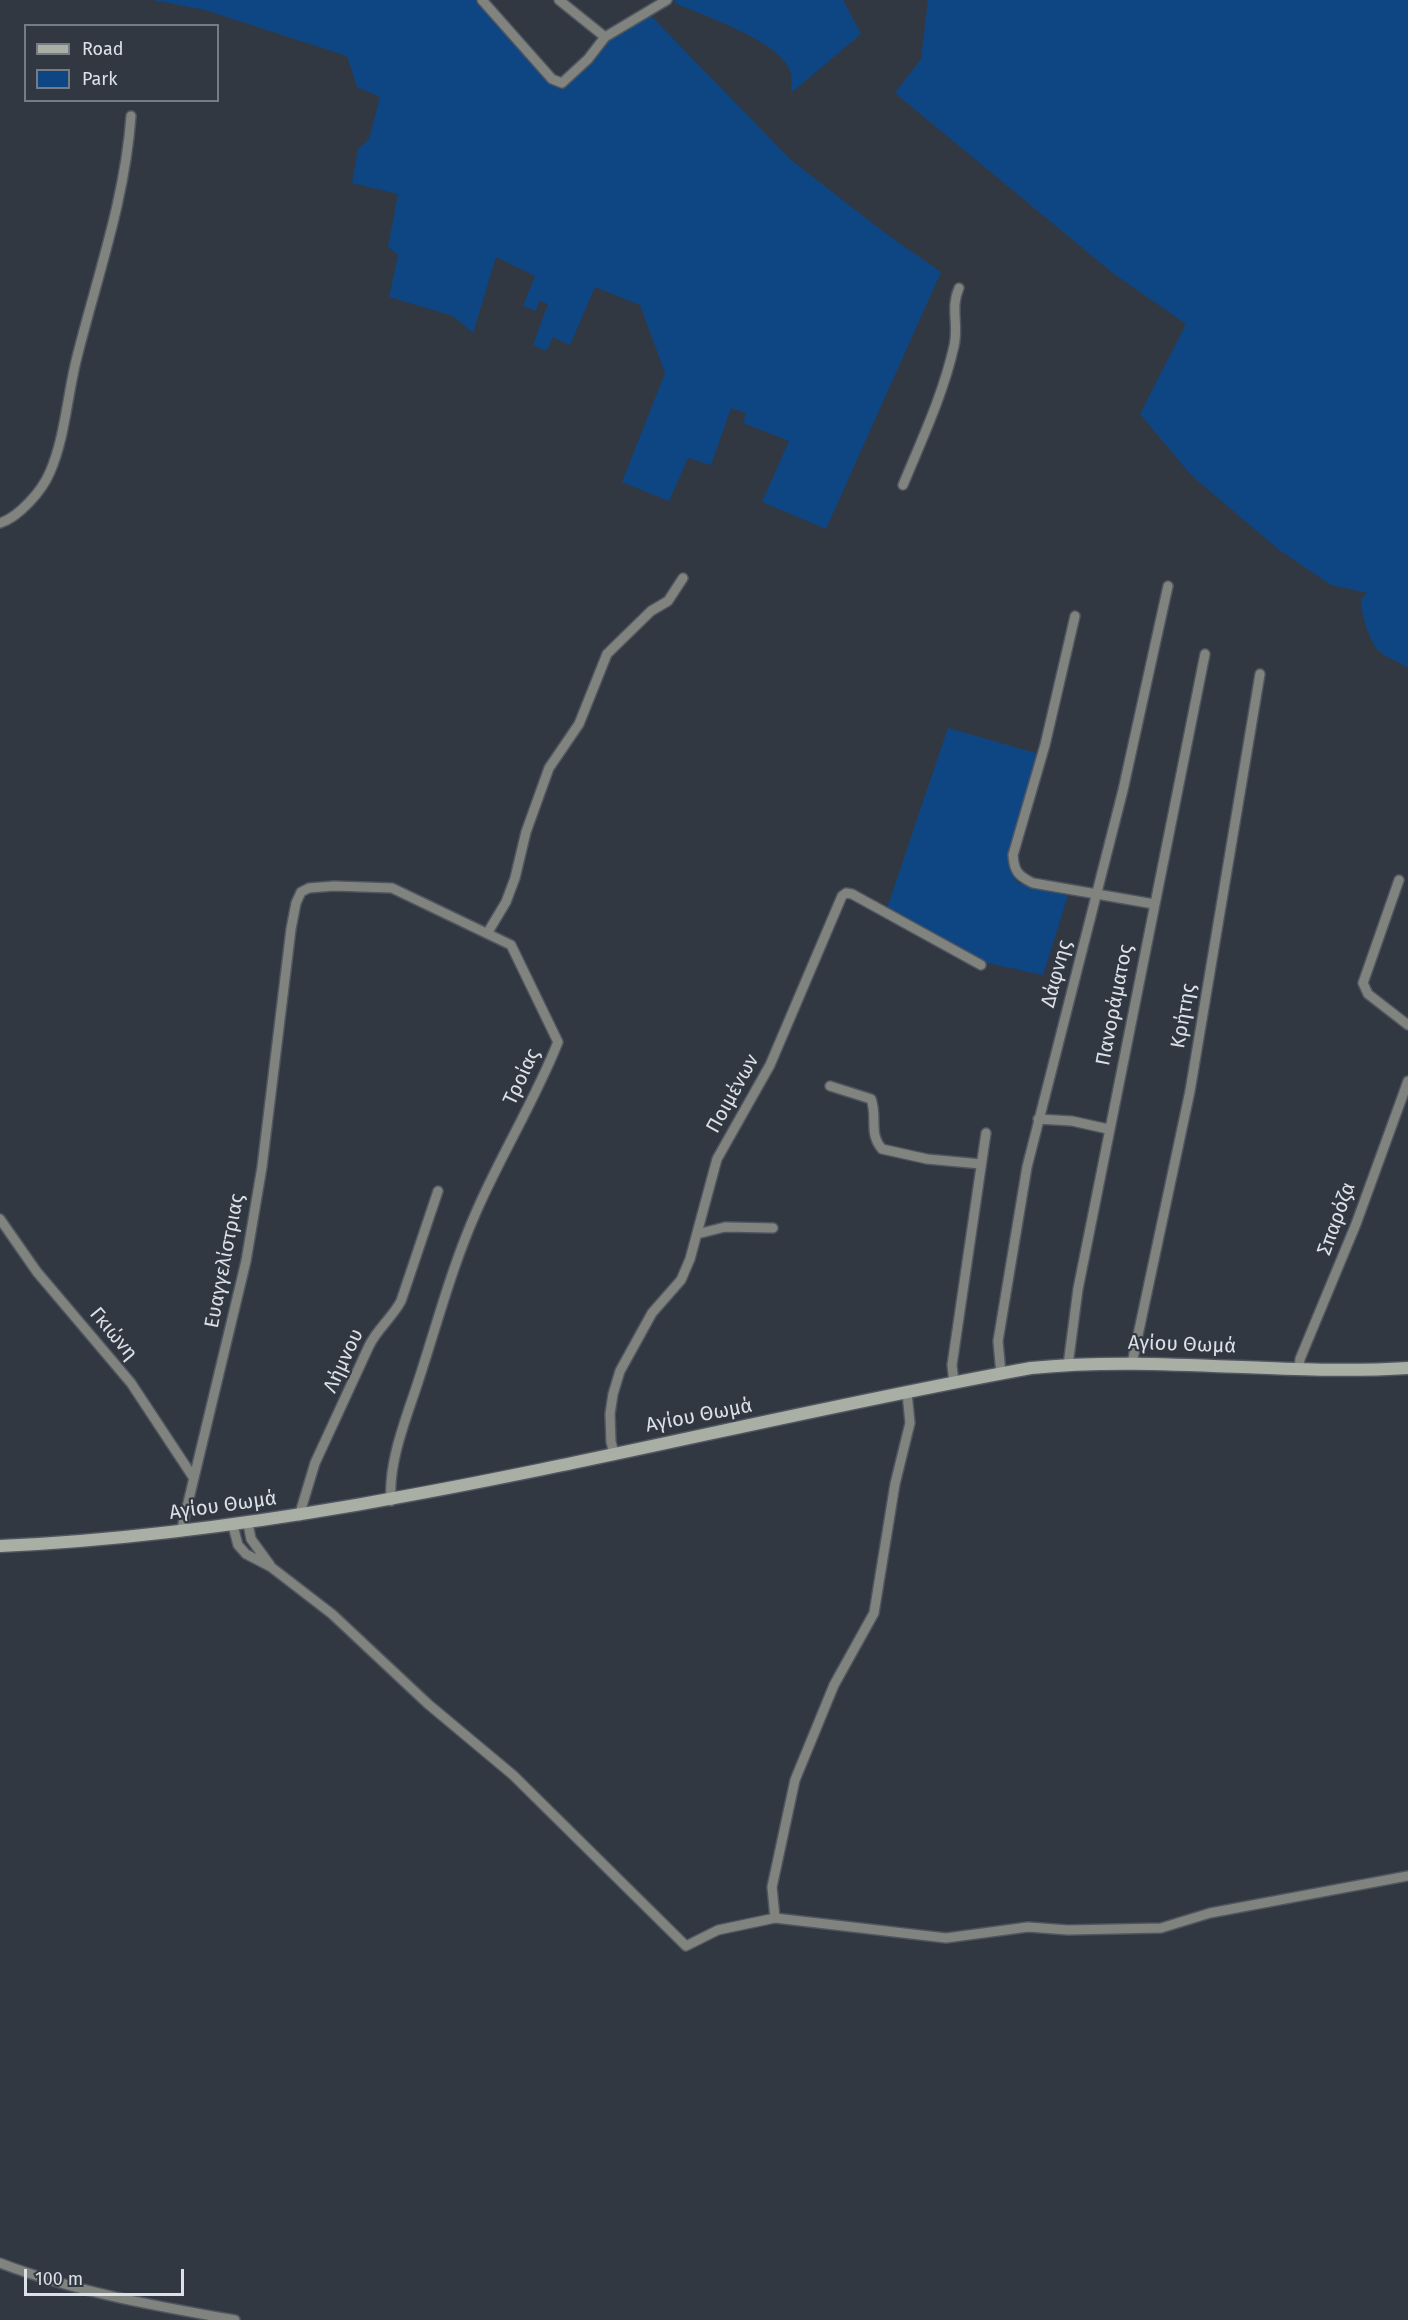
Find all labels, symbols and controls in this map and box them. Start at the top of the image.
legend [24,24,219,102]
text: Road [82,38,124,60]
text: Park [82,68,117,90]
street label: Δάφνης [1037,938,1077,1010]
street label: Πανοράματος [1091,942,1139,1068]
street label: Κρήτης [1166,982,1202,1050]
street label: Τροίας [499,1045,545,1109]
street label: Ποιμένων [702,1050,764,1138]
street label: Σπαρόζα [1313,1179,1361,1259]
street label: Ευαγγελίστριας [200,1192,250,1330]
street label: Γκιώνη [84,1303,142,1365]
street label: Λήμνου [319,1325,369,1397]
street label: Αγίου Θωμά [1128,1331,1236,1359]
street label: Αγίου Θωμά [644,1394,754,1438]
street label: Αγίου Θωμά [168,1487,278,1525]
scale bar [27,2257,188,2295]
text: 100 m [35,2268,83,2290]

